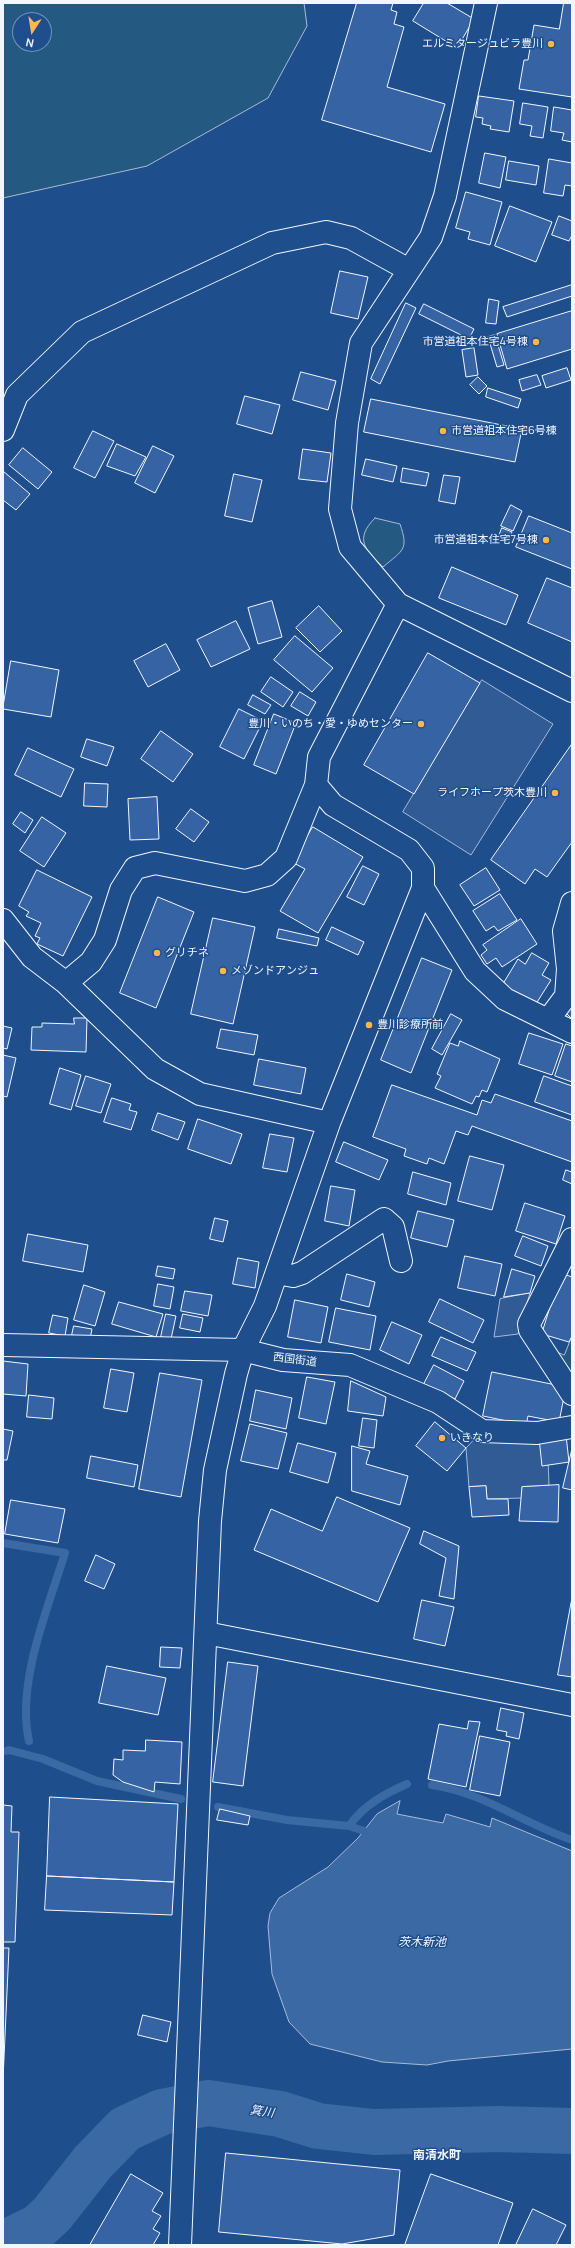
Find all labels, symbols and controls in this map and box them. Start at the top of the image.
north arrow [12,12,52,52]
text: N [24,35,35,51]
place label: エルミタージュビラ豊川 [422,37,543,51]
marker: エルミタージュビラ豊川 [546,39,556,49]
place label: 市営道祖本住宅4号棟 [423,335,528,349]
marker: 市営道祖本住宅4号棟 [531,337,541,347]
place label: 市営道祖本住宅6号棟 [451,424,557,438]
marker: 市営道祖本住宅6号棟 [438,426,448,436]
place label: 市営道祖本住宅7号棟 [433,533,538,547]
marker: 市営道祖本住宅7号棟 [541,535,551,545]
place label: 豊川・いのち・愛・ゆめセンター [248,717,413,731]
marker: 豊川・いのち・愛・ゆめセンター [416,719,426,729]
place label: ライフホープ茨木豊川 [437,786,547,800]
marker: ライフホープ茨木豊川 [550,788,560,798]
place label: グリチネ [165,946,209,960]
marker: グリチネ [152,948,162,958]
place label: メゾンドアンジュ [231,964,319,978]
marker: メゾンドアンジュ [218,966,228,976]
place label: 豊川診療所前 [377,1018,443,1032]
marker: 豊川診療所前 [364,1020,374,1030]
street label: 西国街道 [272,1351,318,1369]
place label: いきなり [450,1431,494,1445]
marker: いきなり [437,1433,447,1443]
water label: 茨木新池 [398,1936,446,1950]
water label: 箕川 [249,2103,275,2121]
district label: 南清水町 [413,2149,461,2163]

